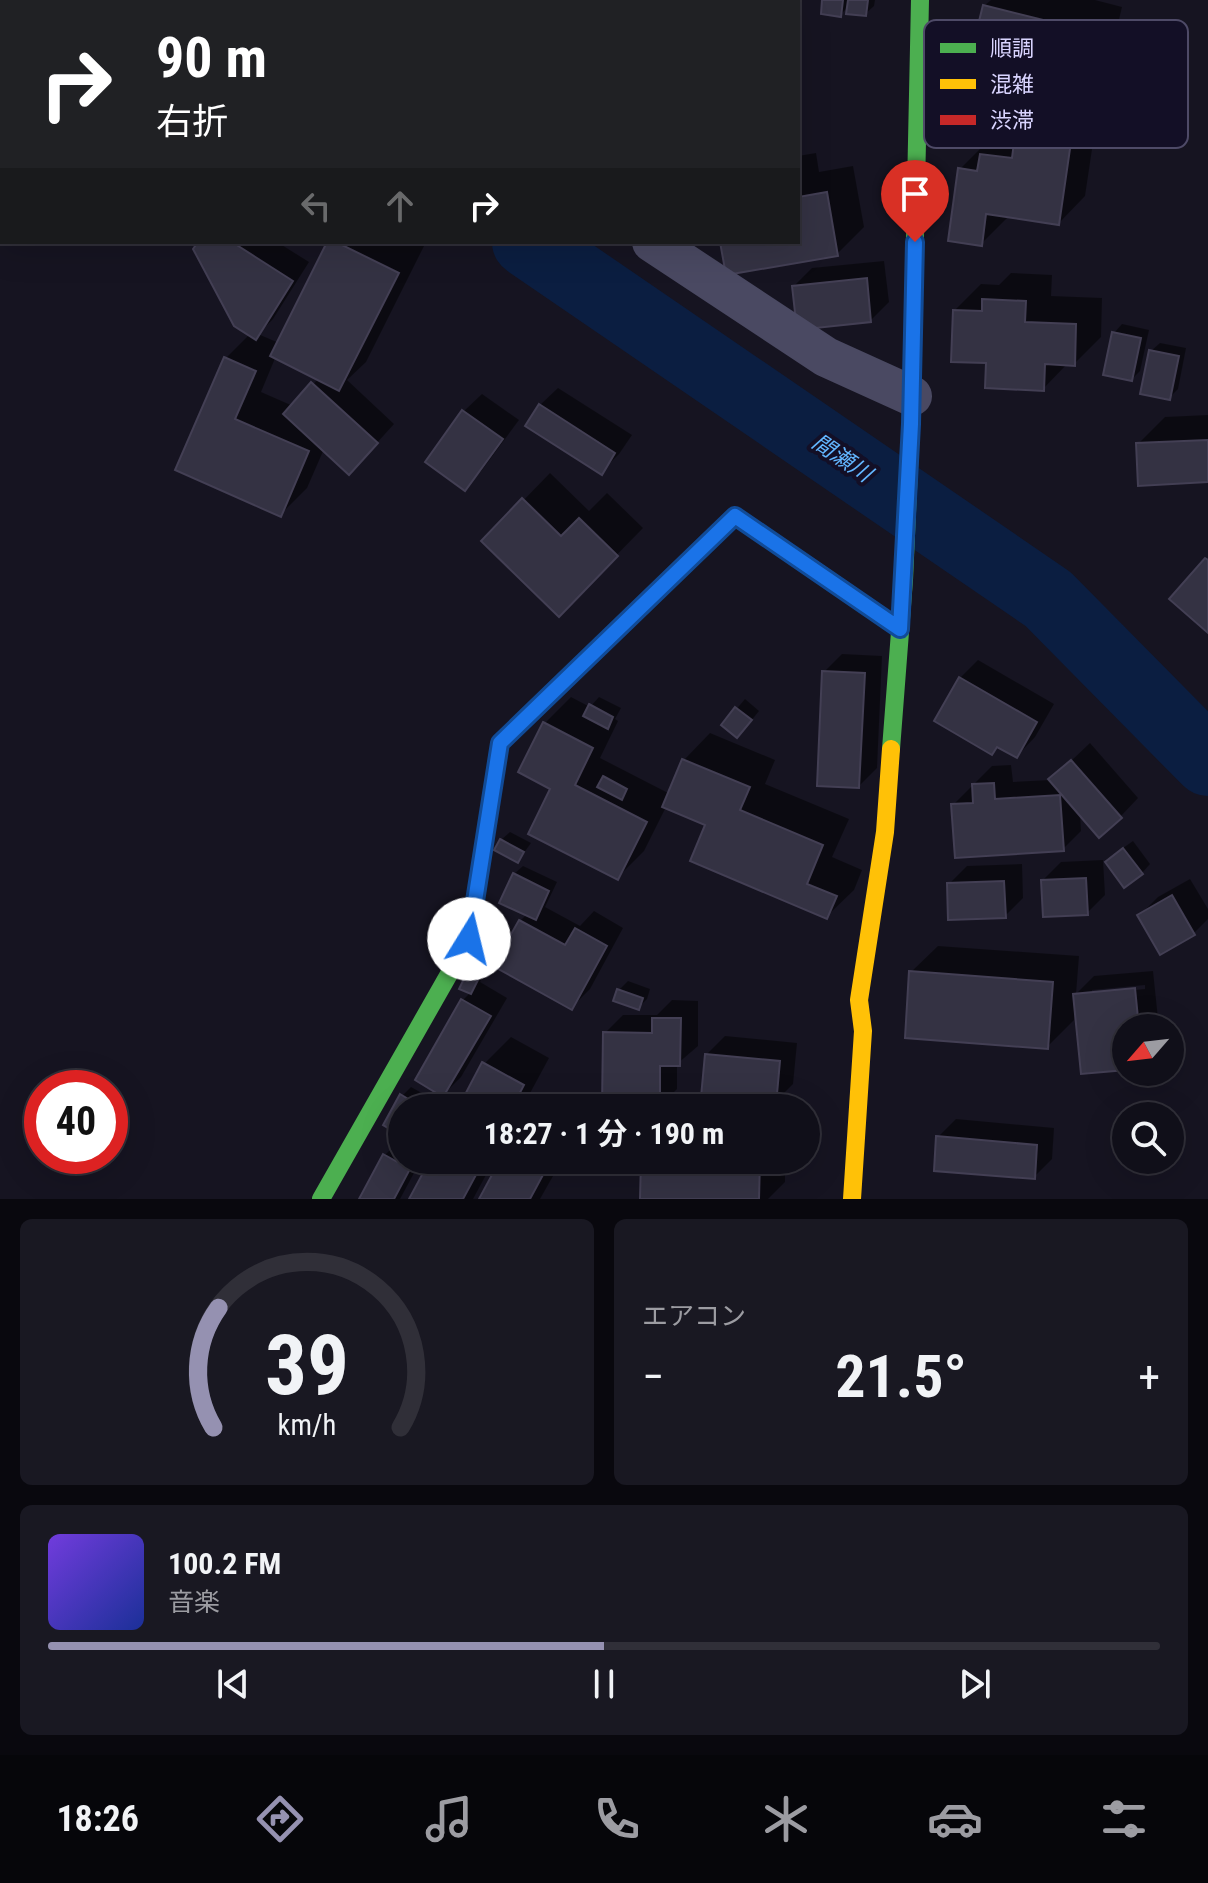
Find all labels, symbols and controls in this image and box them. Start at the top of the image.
legend [924,20,1188,148]
text: 90 m [156,25,267,91]
icon: right [24,32,128,136]
text: 順調 [990,36,1034,61]
text: 混雑 [990,72,1034,97]
text: 右折 [156,101,228,143]
text: 渋滞 [990,108,1034,133]
pin [881,160,949,242]
icon: arrive [893,172,937,216]
icon: left [294,184,338,228]
icon: ahead [378,184,422,228]
icon: right [462,184,506,228]
water label: 間瀬川 [808,429,878,488]
position arrow [427,897,511,981]
north arrow [1112,1014,1184,1086]
map controls [1112,1014,1184,1174]
speed limit sign: 40 [24,1070,128,1174]
button: search [1112,1102,1184,1174]
text: 18:27 · 1 分 · 190 m [484,1116,724,1151]
text: エアコン [642,1301,746,1331]
text: 39 [265,1317,349,1414]
text: 21.5° [835,1341,967,1412]
text: − [642,1351,664,1403]
text: + [1138,1351,1160,1403]
text: km/h [278,1408,336,1442]
text: 100.2 FM [168,1546,281,1581]
text: 音楽 [168,1587,220,1617]
icon: previous [211,1662,255,1706]
icon: pause [582,1662,626,1706]
icon: next [953,1662,997,1706]
icon: directions [252,1791,308,1847]
icon: music [421,1791,477,1847]
icon: phone [589,1791,645,1847]
icon: climate [758,1791,814,1847]
icon: car [927,1791,983,1847]
icon: filters [1096,1791,1152,1847]
text: 18:26 [56,1798,139,1840]

